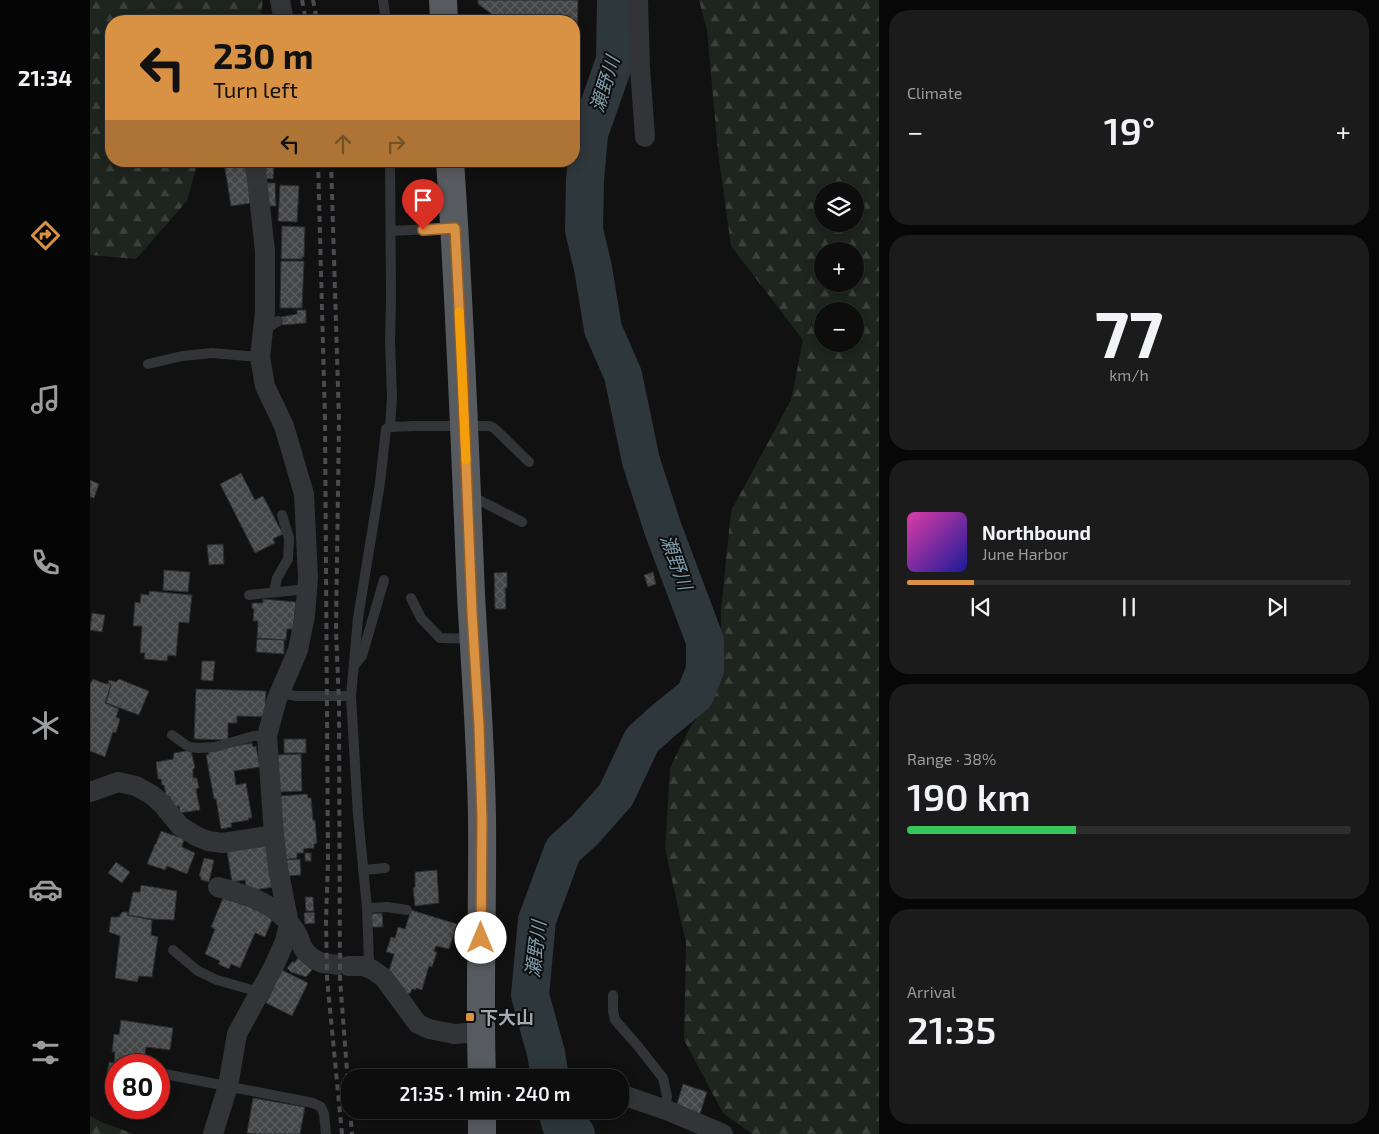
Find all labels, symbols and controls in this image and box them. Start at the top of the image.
text: 230 m [213,34,314,76]
icon: left [130,35,195,100]
water label: 瀬野川 [585,51,624,115]
text: 21:34 [18,64,72,90]
text: Turn left [213,76,298,102]
text: Climate [907,83,962,102]
text: 19° [1104,107,1155,153]
text: − [907,114,923,148]
text: + [1336,114,1351,148]
icon: left [276,130,304,158]
icon: ahead [329,130,357,158]
icon: right [382,130,410,158]
pin [402,179,444,230]
map controls [814,182,864,352]
button: layers [814,182,864,232]
icon: arrive [409,186,437,214]
icon: directions [28,218,63,253]
button: + [814,242,864,292]
text: 77 [1095,293,1163,371]
button: − [814,302,864,352]
text: km/h [1109,365,1149,384]
icon: music [28,382,63,417]
text: Northbound [982,521,1091,544]
water label: 瀬野川 [656,531,698,595]
text: June Harbor [982,544,1069,563]
icon: phone [28,545,63,580]
icon: previous [967,593,995,621]
icon: pause [1115,593,1143,621]
icon: next [1263,593,1291,621]
icon: climate [28,708,63,743]
text: Range · 38% [907,749,996,768]
text: 190 km [907,773,1031,819]
icon: car [28,872,63,907]
position arrow [454,911,506,963]
water label: 瀬野川 [520,917,550,979]
text: Arrival [907,982,956,1001]
place label: 下大山 [480,1006,534,1028]
text: 21:35 [907,1006,996,1052]
marker: 下大山 [464,1011,476,1023]
icon: filters [28,1035,63,1070]
speed limit sign: 80 [105,1054,170,1119]
text: 21:35 · 1 min · 240 m [399,1082,571,1105]

